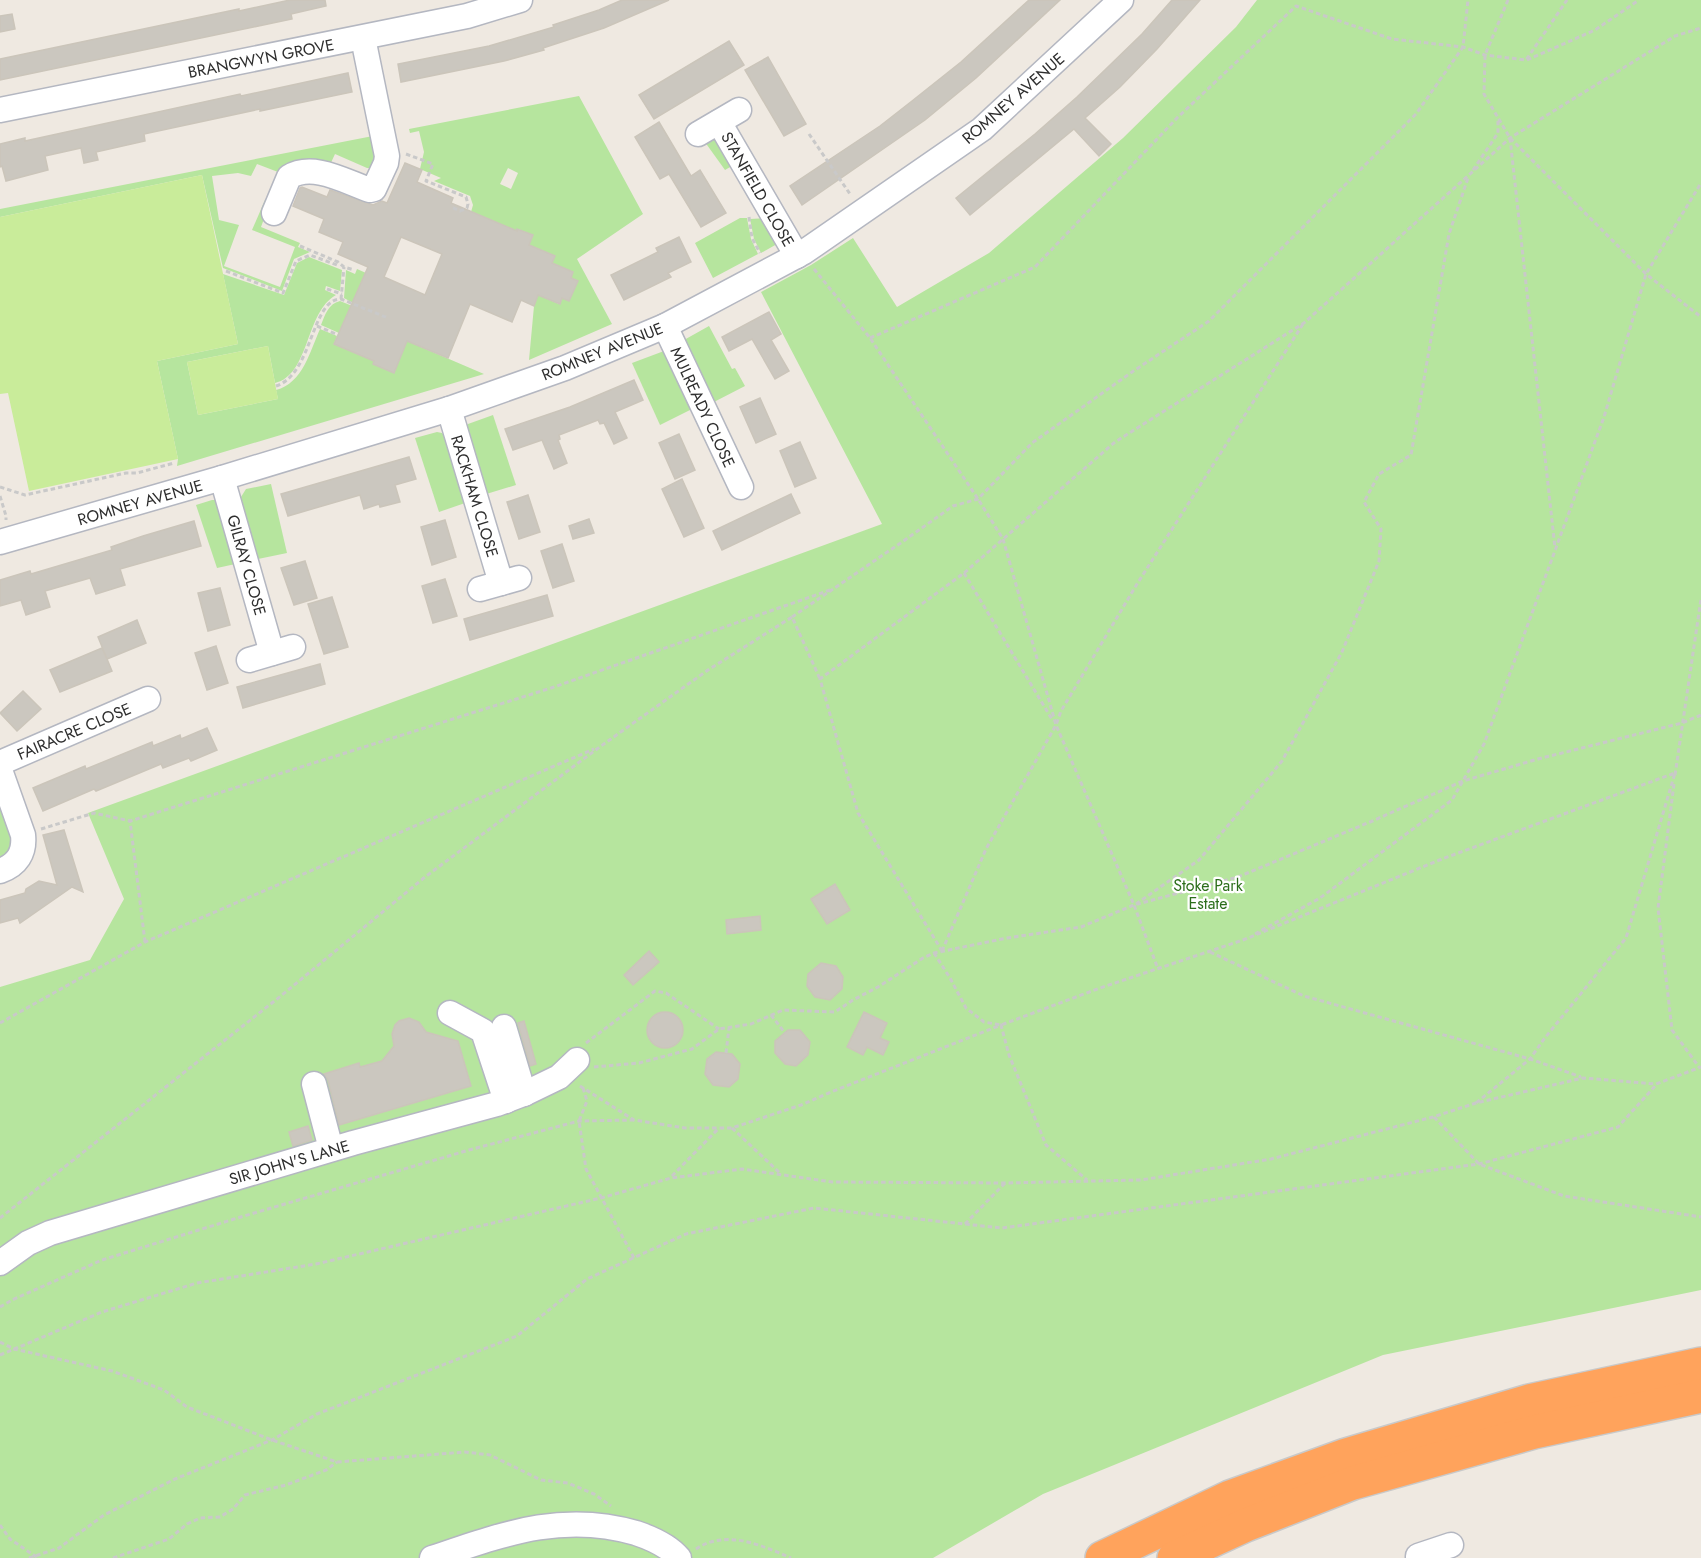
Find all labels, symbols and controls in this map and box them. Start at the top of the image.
street label: BRANGWYN GROVE [186,33,336,84]
street label: ROMNEY AVENUE [957,47,1070,149]
street label: STANFIELD CLOSE [715,128,800,251]
street label: ROMNEY AVENUE [538,317,666,386]
street label: MULREADY CLOSE [665,343,741,471]
street label: RACKHAM CLOSE [445,432,504,560]
street label: ROMNEY AVENUE [75,474,205,531]
street label: GILRAY CLOSE [221,512,272,618]
street label: FAIRACRE CLOSE [14,697,135,766]
park label: Stoke Park Estate [1173,874,1244,915]
street label: SIR JOHN'S LANE [226,1134,352,1191]

